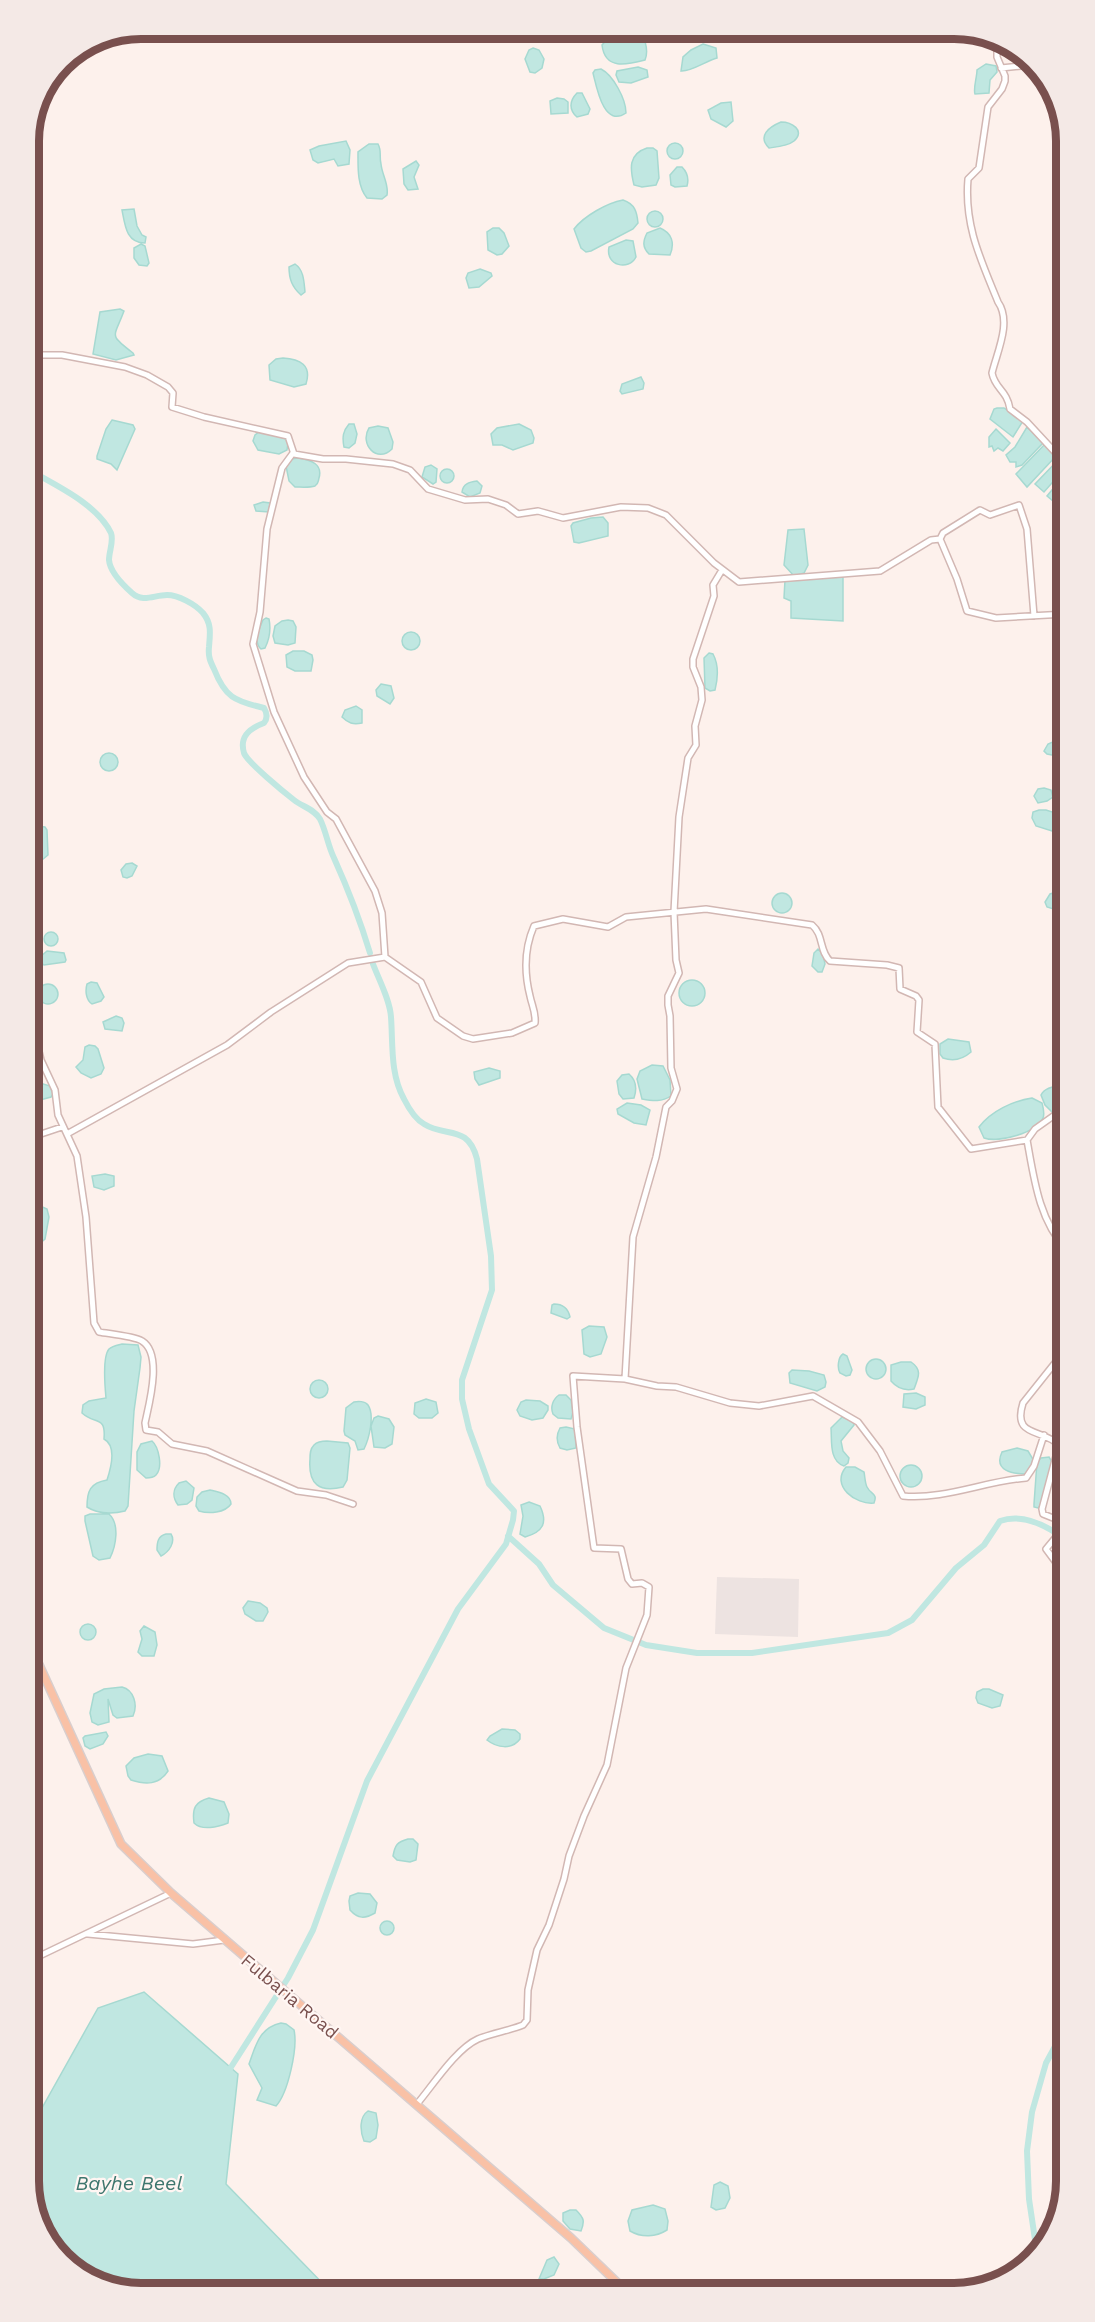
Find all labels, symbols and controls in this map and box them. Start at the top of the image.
street label: Fulbaria Road [237,1949,343,2043]
water label: Bayhe Beel [75,2171,183,2195]

